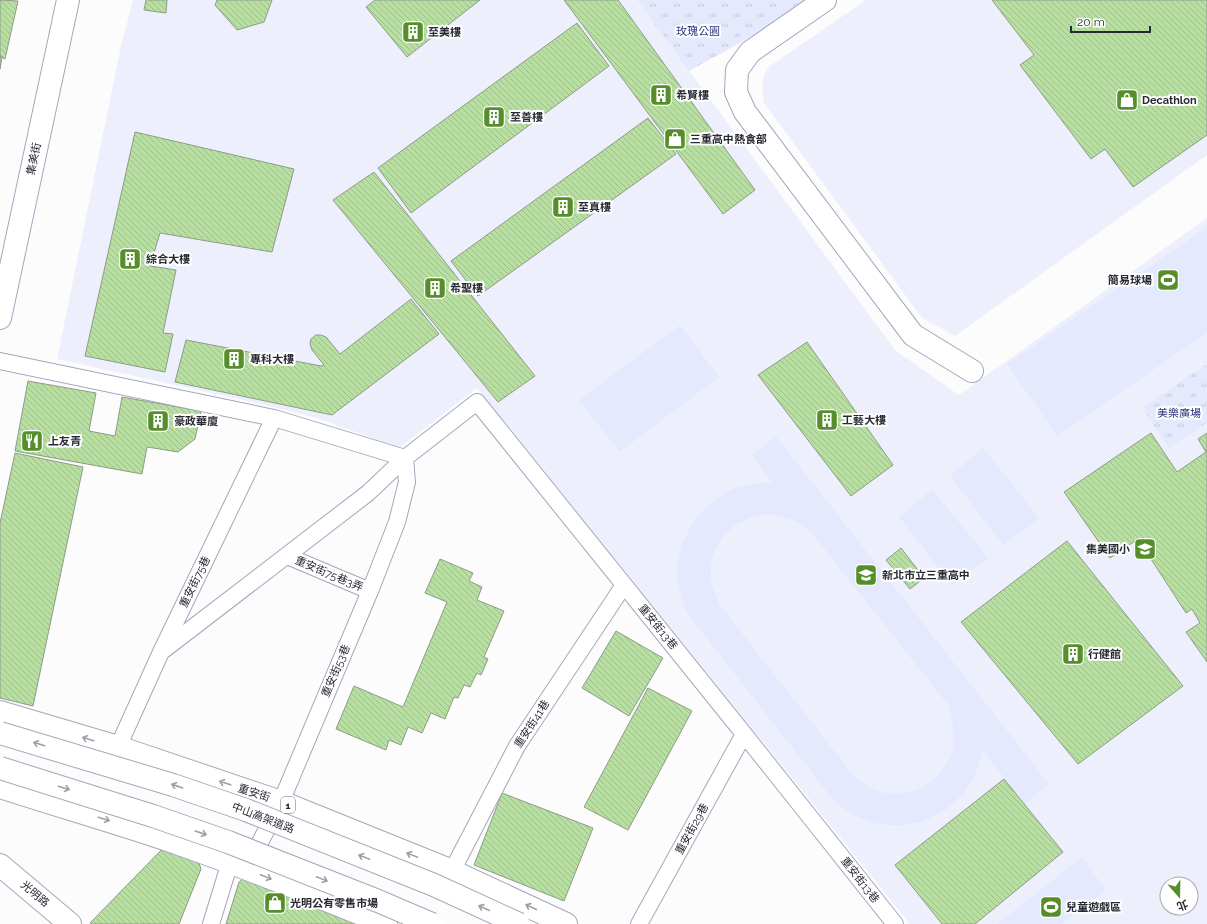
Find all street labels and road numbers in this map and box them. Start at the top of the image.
street label: 集美街 [24,142,44,176]
street label: 重安街75巷 [177,554,213,610]
street label: 重安街75巷3弄 [293,554,365,594]
street label: 重安街13巷 [636,602,680,652]
street label: 重安街53巷 [319,643,353,699]
street label: 重安街41巷 [512,698,552,750]
street label: 重安街 [236,782,272,804]
road number: 1 [281,797,295,813]
street label: 中山高架道路 [230,800,296,836]
street label: 重安街29巷 [673,801,711,857]
street label: 重安街13巷 [838,854,882,906]
street label: 光明路 [18,878,52,910]

